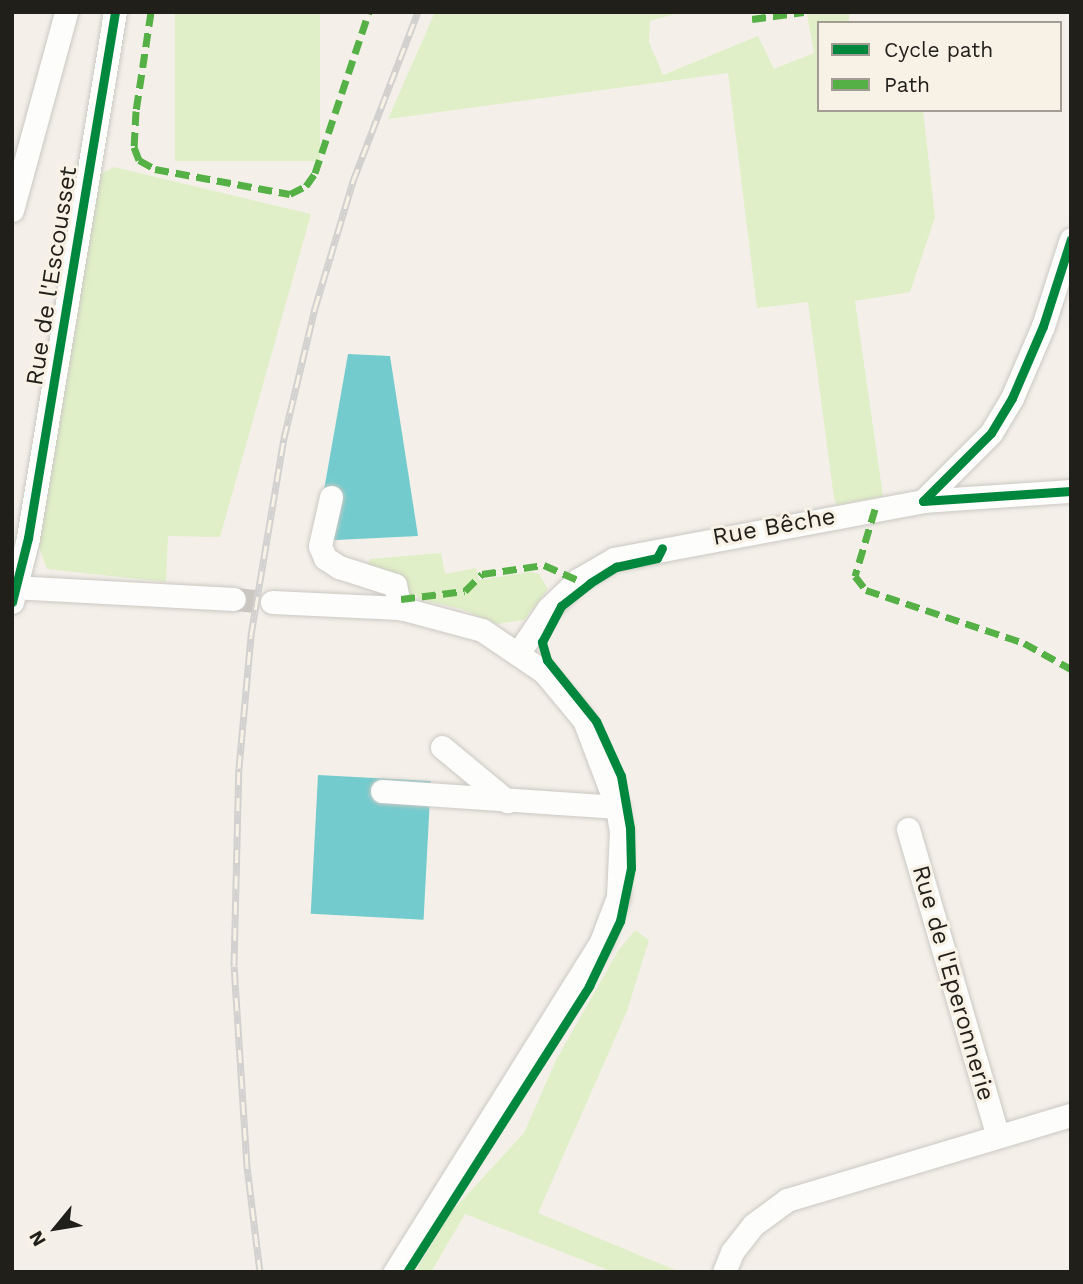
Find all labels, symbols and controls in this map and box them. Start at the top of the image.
legend [817,21,1062,112]
text: Cycle path [884,37,993,62]
text: Path [884,72,930,97]
street label: Rue de l'Escousset [20,164,84,388]
street label: Rue Bêche [710,502,838,552]
street label: Rue de l'Eperonnerie [906,862,1000,1104]
north arrow [21,1193,91,1263]
text: N [24,1227,51,1251]

